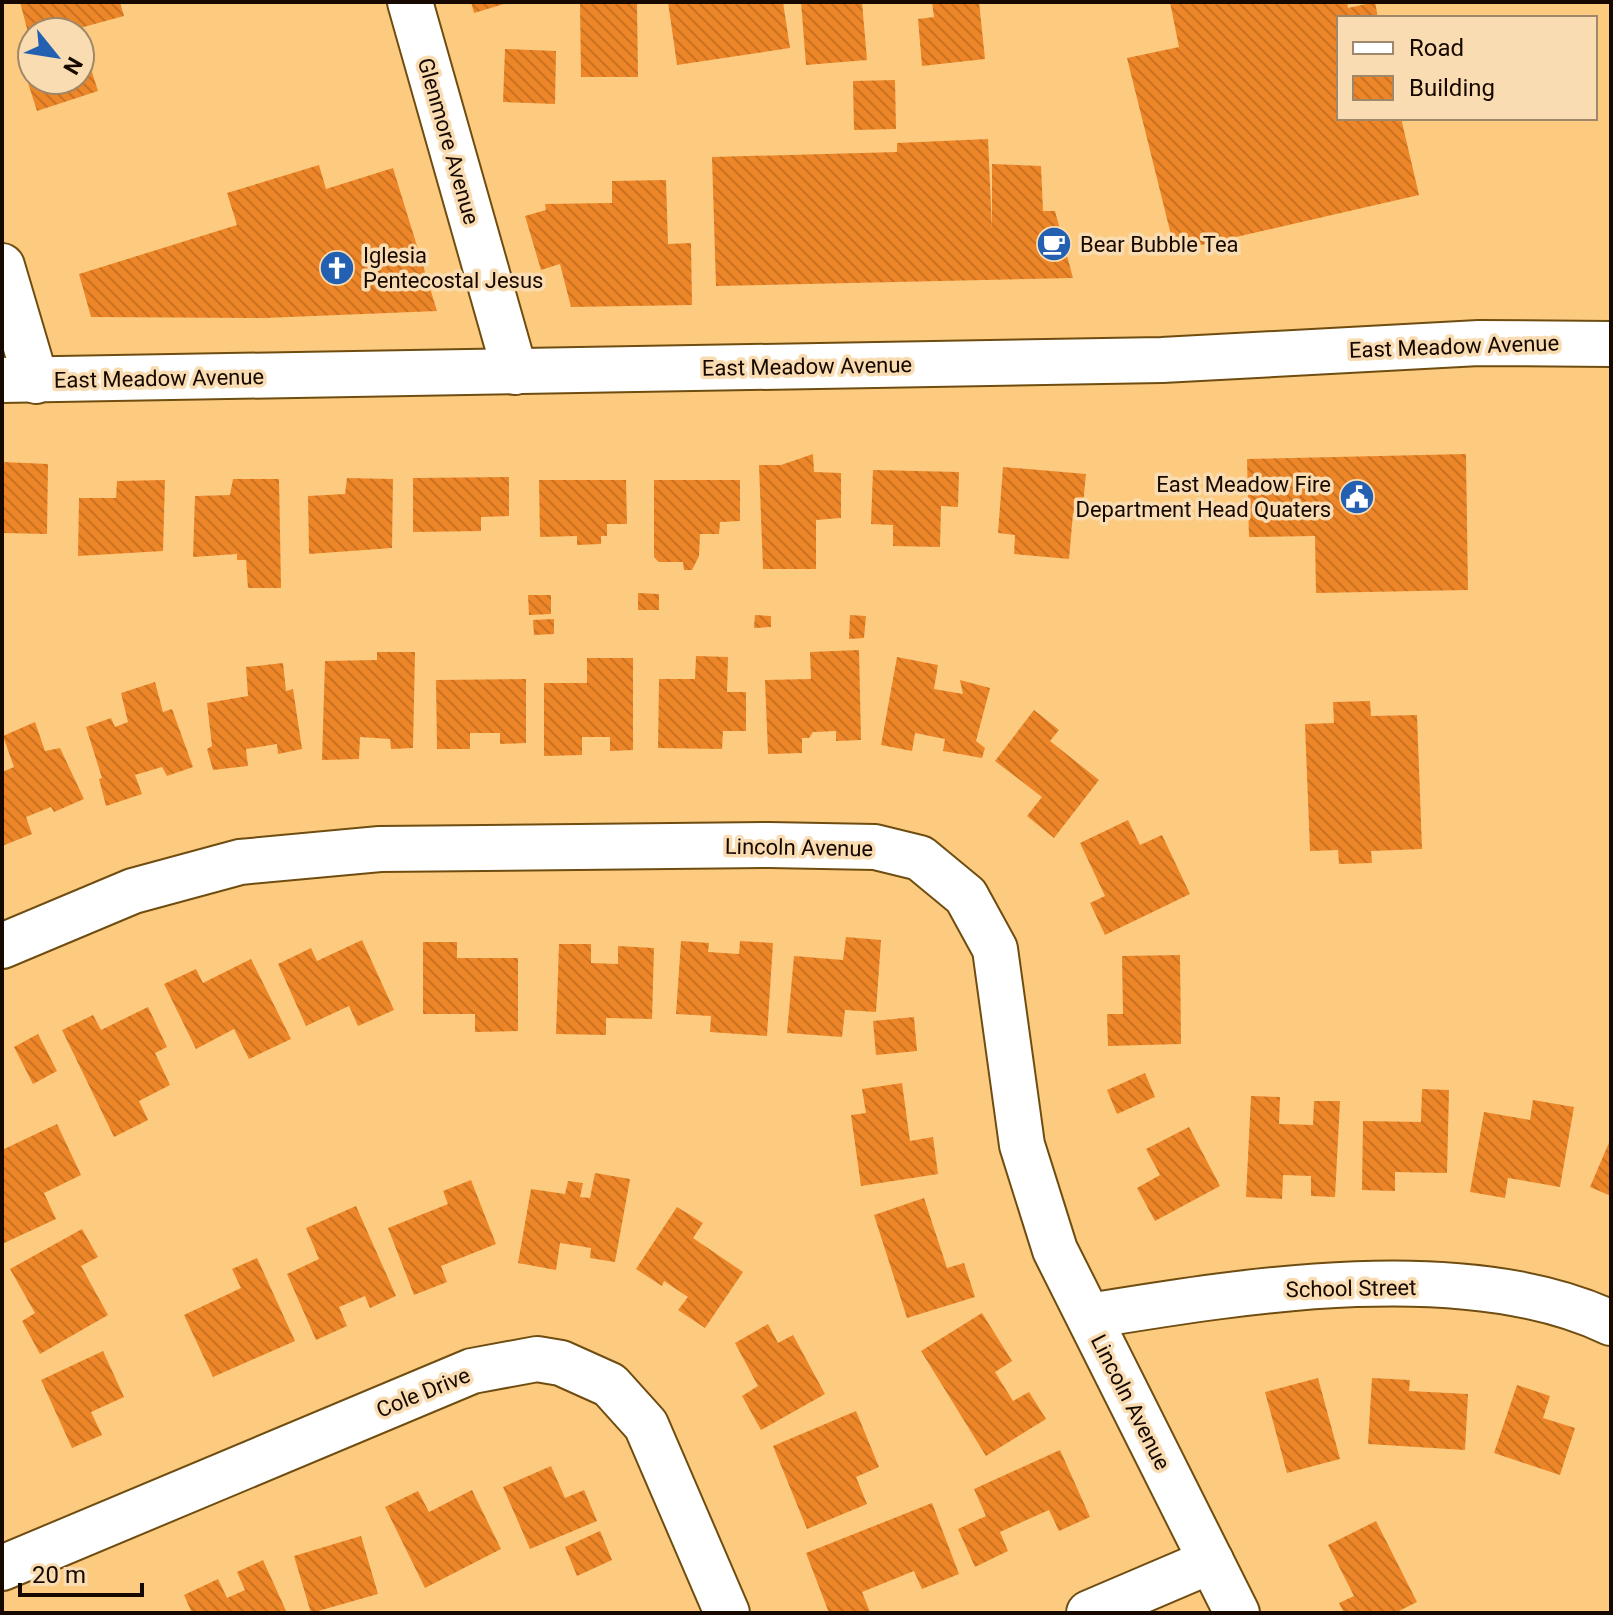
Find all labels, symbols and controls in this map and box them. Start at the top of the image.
north arrow [16,16,96,96]
legend [1337,16,1597,120]
text: Road [1409,34,1464,62]
text: N [58,53,88,79]
street label: Glenmore Avenue [413,55,484,227]
text: Building [1409,74,1495,102]
cafe icon: Bear Bubble Tea [1035,225,1073,263]
place label: Bear Bubble Tea [1080,232,1239,257]
place label: Iglesia Pentecostal Jesus [363,243,543,293]
church icon: Iglesia Pentecostal Jesus [318,249,356,287]
street label: East Meadow Avenue [1349,330,1559,363]
street label: East Meadow Avenue [702,352,912,381]
street label: East Meadow Avenue [54,364,264,393]
place label: East Meadow Fire Department Head Quaters [1076,472,1331,522]
public building icon: East Meadow Fire Department Head Quaters [1338,478,1376,516]
street label: Lincoln Avenue [725,834,873,861]
street label: School Street [1285,1275,1417,1302]
street label: Lincoln Avenue [1086,1330,1175,1474]
street label: Cole Drive [373,1362,474,1423]
scale bar [20,1547,142,1597]
text: 20 m [32,1561,86,1589]

